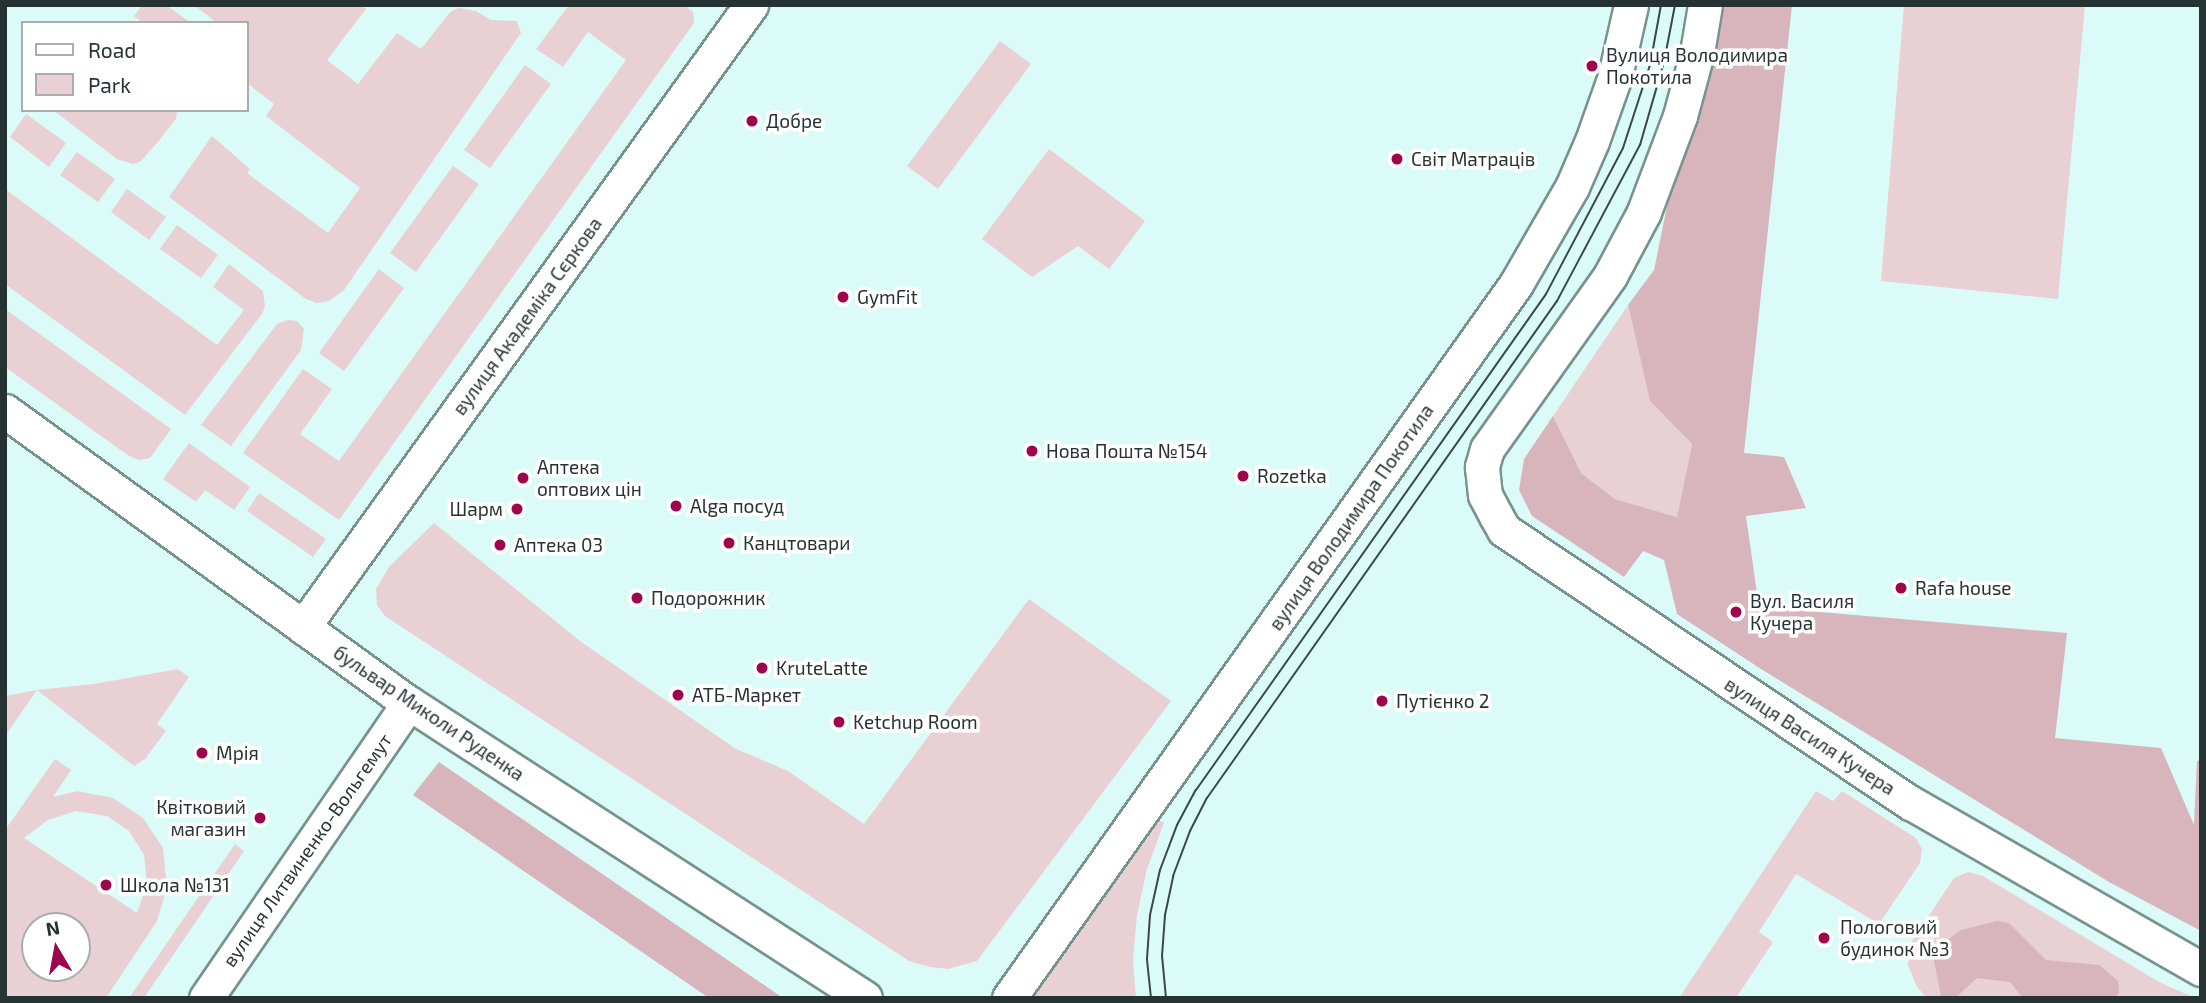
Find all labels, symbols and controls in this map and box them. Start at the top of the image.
legend [21,21,248,112]
text: Road [88,37,136,62]
place label: Вулиця Володимира Покотила [1606,44,1788,88]
marker: Вулиця Володимира Покотила [1584,58,1600,74]
text: Park [88,72,131,97]
place label: Добре [766,110,822,132]
marker: Добре [744,113,760,129]
place label: Світ Матраців [1411,148,1535,170]
marker: Світ Матраців [1389,151,1405,167]
street label: вулиця Академіка Сєркова [448,213,606,419]
place label: GymFit [857,286,918,308]
marker: GymFit [835,289,851,305]
street label: вулиця Володимира Покотила [1264,400,1438,634]
place label: Нова Пошта №154 [1046,440,1207,462]
marker: Нова Пошта №154 [1024,443,1040,459]
place label: Аптека оптових цін [537,456,642,500]
place label: Rozetka [1257,465,1327,487]
marker: Rozetka [1235,468,1251,484]
marker: Аптека оптових цін [515,470,531,486]
place label: Alga посуд [690,495,784,517]
place label: Шарм [450,498,503,520]
marker: Alga посуд [668,498,684,514]
marker: Шарм [509,501,525,517]
place label: Канцтовари [743,532,850,554]
place label: Аптека 03 [514,534,603,556]
marker: Канцтовари [721,535,737,551]
marker: Аптека 03 [492,537,508,553]
place label: Rafa house [1915,577,2012,599]
marker: Rafa house [1893,580,1909,596]
place label: Подорожник [651,587,765,609]
marker: Подорожник [629,590,645,606]
place label: Вул. Василя Кучера [1750,590,1854,634]
marker: Вул. Василя Кучера [1728,604,1744,620]
street label: бульвар Миколи Руденка [329,641,529,785]
place label: KruteLatte [776,657,868,679]
marker: KruteLatte [754,660,770,676]
street label: вулиця Василя Кучера [1720,672,1900,800]
place label: АТБ-Маркет [692,684,801,706]
marker: АТБ-Маркет [670,687,686,703]
place label: Путієнко 2 [1396,690,1489,712]
marker: Путієнко 2 [1374,693,1390,709]
place label: Ketchup Room [853,711,978,733]
marker: Ketchup Room [831,714,847,730]
street label: вулиця Литвиненко-Вольгемут [218,729,396,971]
place label: Мрія [216,742,259,764]
marker: Мрія [194,745,210,761]
place label: Квітковий магазин [156,796,246,840]
marker: Квітковий магазин [252,810,268,826]
place label: Школа №131 [120,874,230,896]
marker: Школа №131 [98,877,114,893]
north arrow [21,912,91,982]
text: N [44,915,61,940]
place label: Пологовий будинок №3 [1840,916,1950,960]
marker: Пологовий будинок №3 [1814,928,1834,948]

